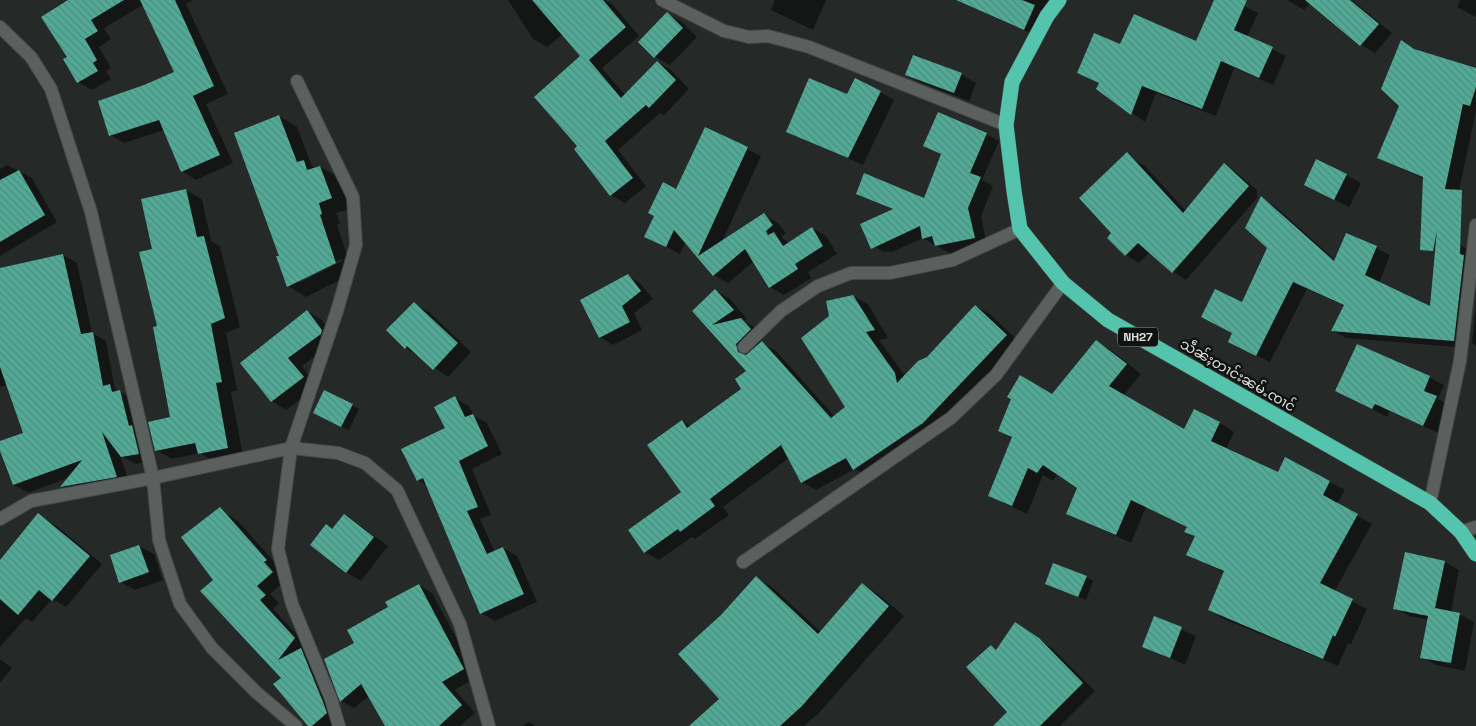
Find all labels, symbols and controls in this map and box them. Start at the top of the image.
road number: NH27 [1118,328,1158,347]
street label: သဵၼ်ႈတၢင်းၼမ်ႉၸၢင် [1177,334,1300,415]

